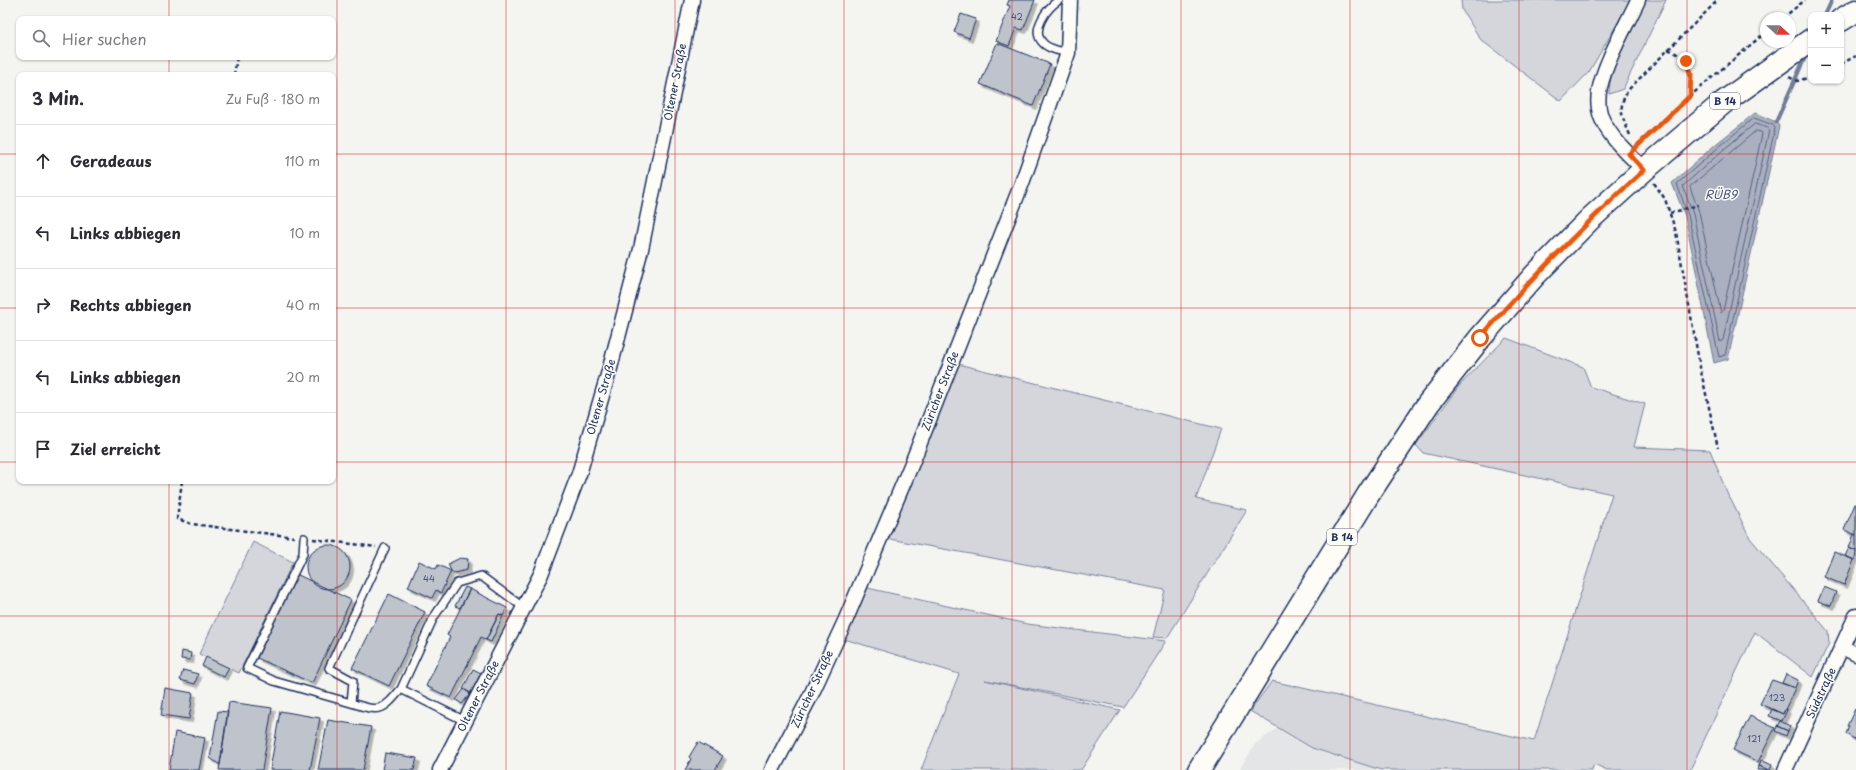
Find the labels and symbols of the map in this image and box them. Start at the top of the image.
house number: 42 [1011,9,1023,23]
north arrow [1760,12,1796,48]
street label: Oltener Straße [659,42,690,122]
route end [1677,52,1695,70]
road number: B 14 [1710,93,1740,109]
water label: RÜB9 [1705,185,1738,203]
route start [1471,329,1489,347]
street label: Züricher Straße [917,348,963,433]
street label: Oltener Straße [582,357,620,437]
road number: B 14 [1327,529,1357,545]
house number: 44 [423,571,435,585]
street label: Züricher Straße [786,647,837,730]
street label: Oltener Straße [452,657,503,734]
street label: Südstraße [1801,664,1840,721]
house number: 123 [1769,690,1785,704]
house number: 121 [1747,731,1761,745]

